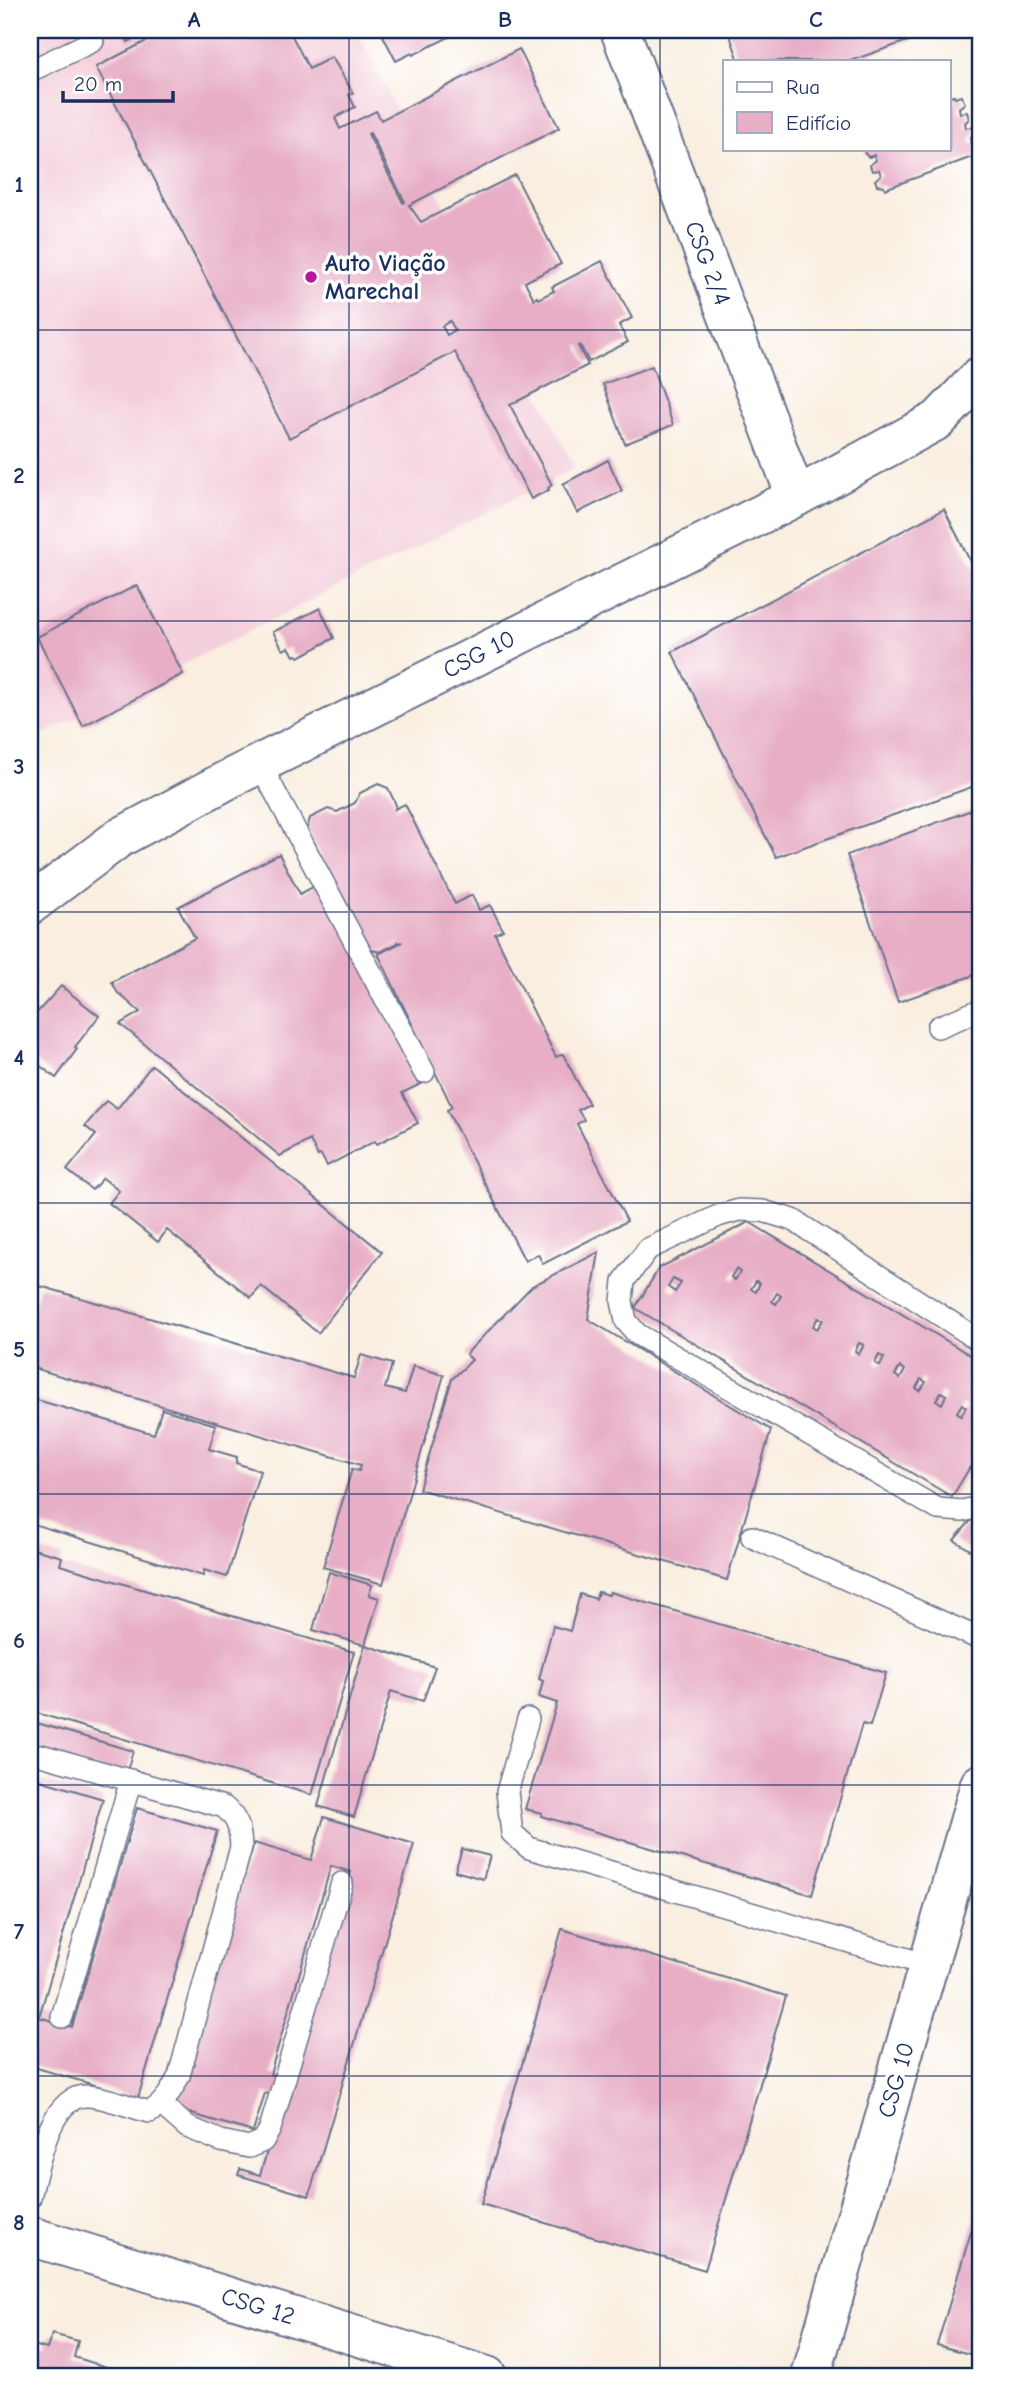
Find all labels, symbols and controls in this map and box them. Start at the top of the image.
text: A [188,6,201,33]
text: B [498,6,512,33]
text: C [809,6,823,33]
scale bar [63,60,173,104]
legend [723,60,950,150]
text: 20 m [74,72,122,96]
text: Rua [786,75,820,99]
text: Edifício [786,111,851,135]
text: 1 [14,171,24,198]
street label: CSG 2/4 [679,217,737,309]
place label: Auto Viação Marechal [325,249,446,305]
marker: Auto Viação Marechal [303,269,319,285]
text: 2 [13,462,25,489]
street label: CSG 10 [438,624,520,684]
text: 3 [13,753,25,780]
text: 4 [14,1044,25,1071]
text: 5 [13,1336,25,1363]
text: 6 [13,1627,25,1654]
text: 7 [14,1918,25,1945]
street label: CSG 10 [872,2039,920,2121]
text: 8 [13,2209,25,2236]
street label: CSG 12 [218,2282,298,2330]

